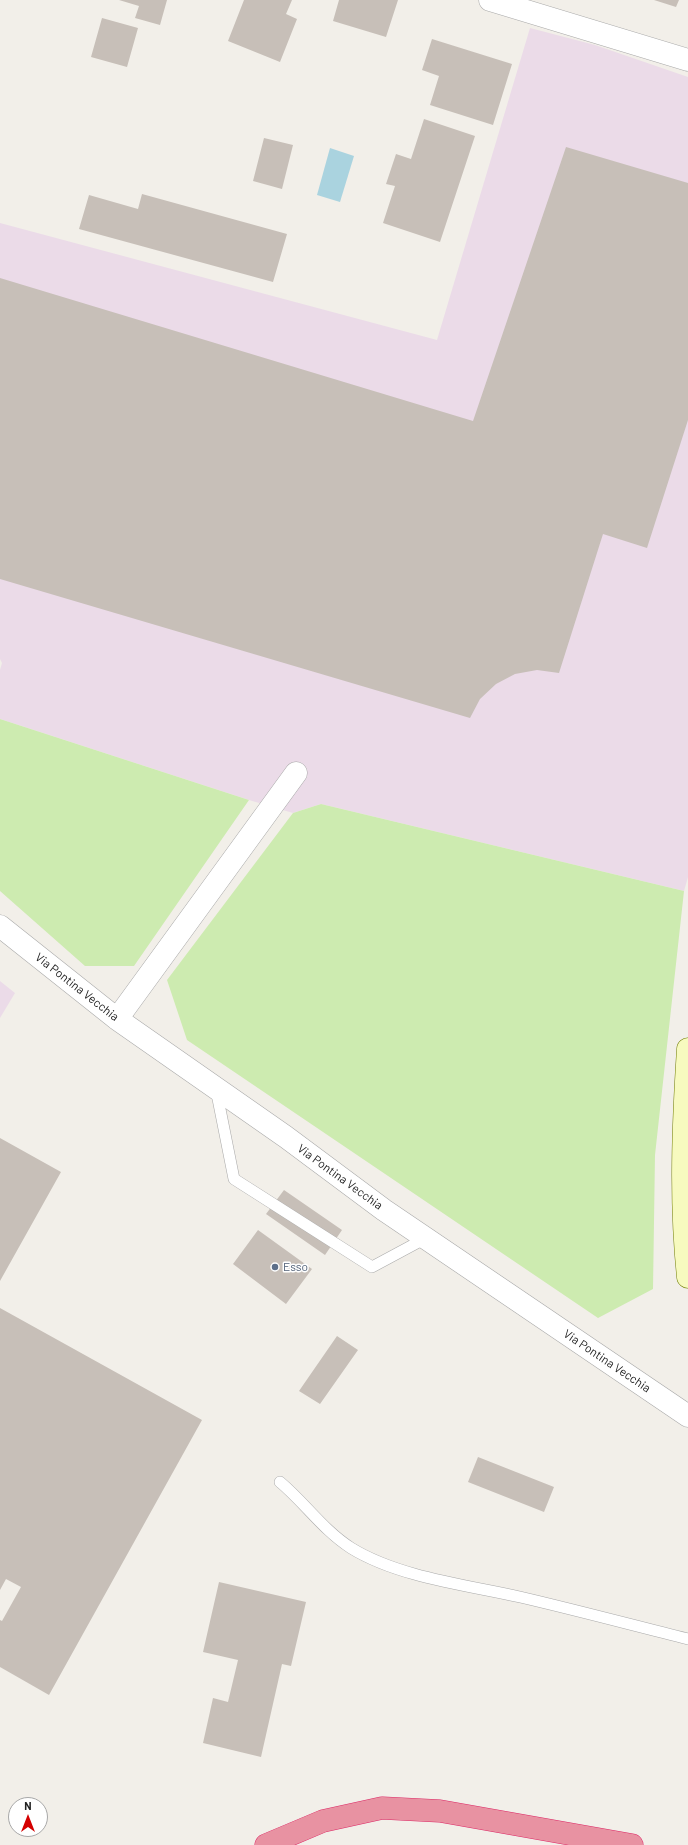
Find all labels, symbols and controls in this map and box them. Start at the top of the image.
street label: Via Pontina Vecchia [32,950,122,1024]
street label: Via Pontina Vecchia [295,1141,385,1213]
place label: Esso [283,1260,308,1274]
marker: Esso [270,1262,280,1272]
street label: Via Pontina Vecchia [561,1327,653,1395]
north arrow [8,1797,48,1837]
text: N [24,1799,32,1812]

